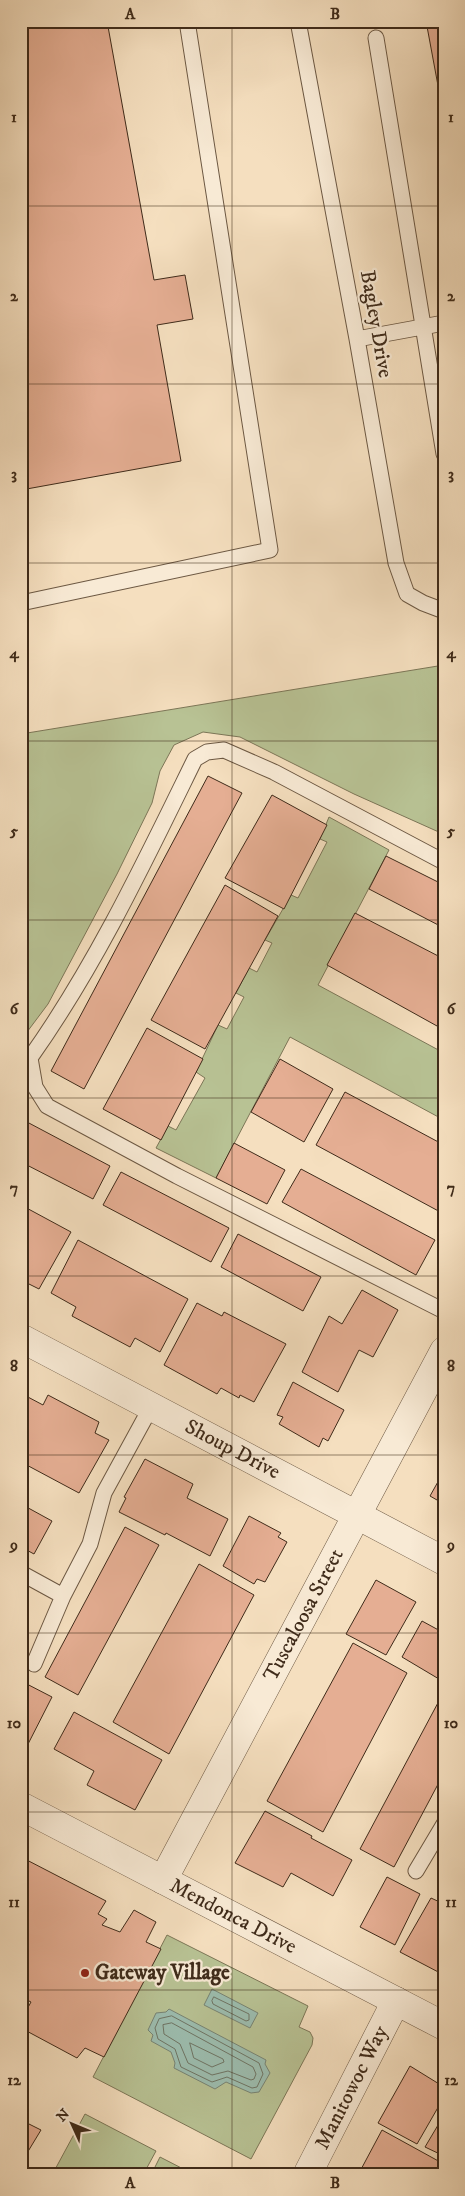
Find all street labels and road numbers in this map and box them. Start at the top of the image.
street label: Bagley Drive [354,268,398,380]
street label: Shoup Drive [180,1414,285,1485]
street label: Tuscaloosa Street [258,1544,350,1686]
street label: Mendonca Drive [165,1873,301,1960]
street label: Manitowoc Way [309,2021,394,2154]

